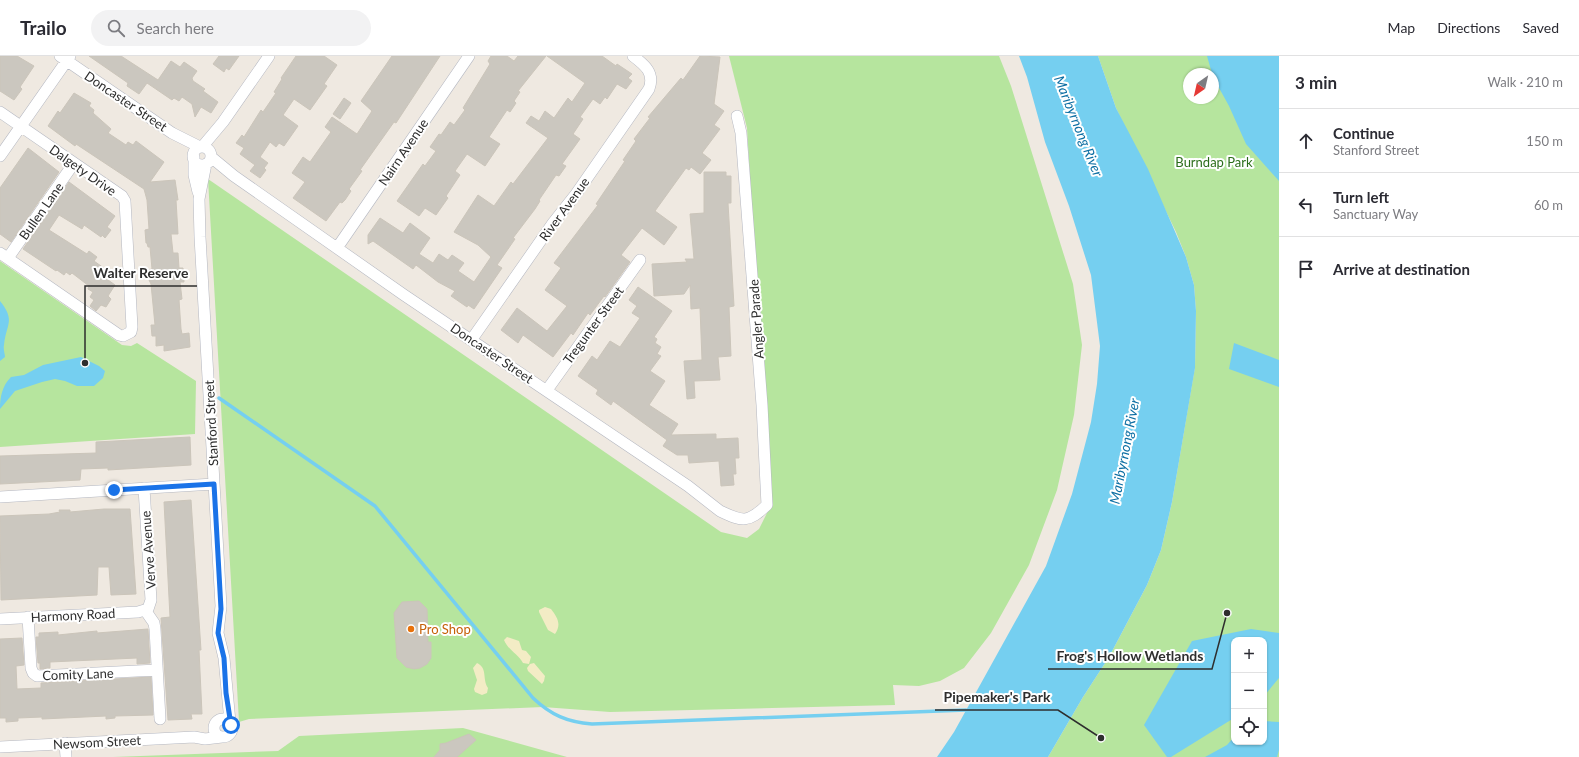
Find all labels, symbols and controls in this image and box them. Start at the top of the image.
search box [91,10,371,46]
text: Trailo [20,16,67,39]
icon: search [105,17,127,39]
text: Search here [137,19,214,37]
text: Map [1388,19,1415,36]
text: Directions [1437,19,1500,36]
text: Saved [1522,19,1559,36]
street label: Doncaster Street [82,67,171,135]
north arrow [1183,68,1219,104]
text: 3 min [1295,72,1337,93]
water label: Maribyrnong River [1051,73,1107,179]
text: Walk · 210 m [1487,74,1563,90]
street label: Nairn Avenue [375,115,431,188]
text: Continue [1333,124,1394,142]
icon: ahead [1295,130,1317,152]
text: 150 m [1526,133,1563,149]
street label: Dalgety Drive [46,141,120,199]
text: Stanford Street [1333,142,1419,158]
park label: Burndap Park [1175,154,1253,170]
street label: River Avenue [535,174,593,244]
street label: Bullen Lane [15,179,67,243]
text: Turn left [1333,188,1389,206]
icon: left [1295,194,1317,216]
text: 60 m [1534,197,1563,213]
text: Sanctuary Way [1333,206,1418,222]
icon: arrive [1295,258,1317,280]
callout: Walter Reserve [85,260,197,286]
text: Arrive at destination [1333,260,1470,278]
text: Walter Reserve [94,264,189,281]
street label: Angler Parade [745,279,767,359]
street label: Tregunter Street [559,283,627,367]
street label: Doncaster Street [448,319,537,387]
street label: Stanford Street [201,379,221,466]
water label: Maribyrnong River [1105,397,1143,505]
route end [105,481,123,499]
street label: Verve Avenue [137,510,159,590]
street label: Harmony Road [30,605,116,625]
place label: Pro Shop [419,621,471,637]
marker: Pro Shop [406,624,416,634]
map controls [1231,637,1267,745]
button: + [1231,637,1267,673]
callout: Frog's Hollow Wetlands [1048,643,1212,669]
text: Frog's Hollow Wetlands [1057,647,1203,664]
street label: Comity Lane [42,665,114,683]
button: − [1231,673,1267,709]
callout: Pipemaker's Park [935,684,1058,710]
text: Pipemaker's Park [944,688,1051,705]
button: locate [1231,709,1267,745]
route start [222,716,240,734]
street label: Newsom Street [53,732,142,752]

